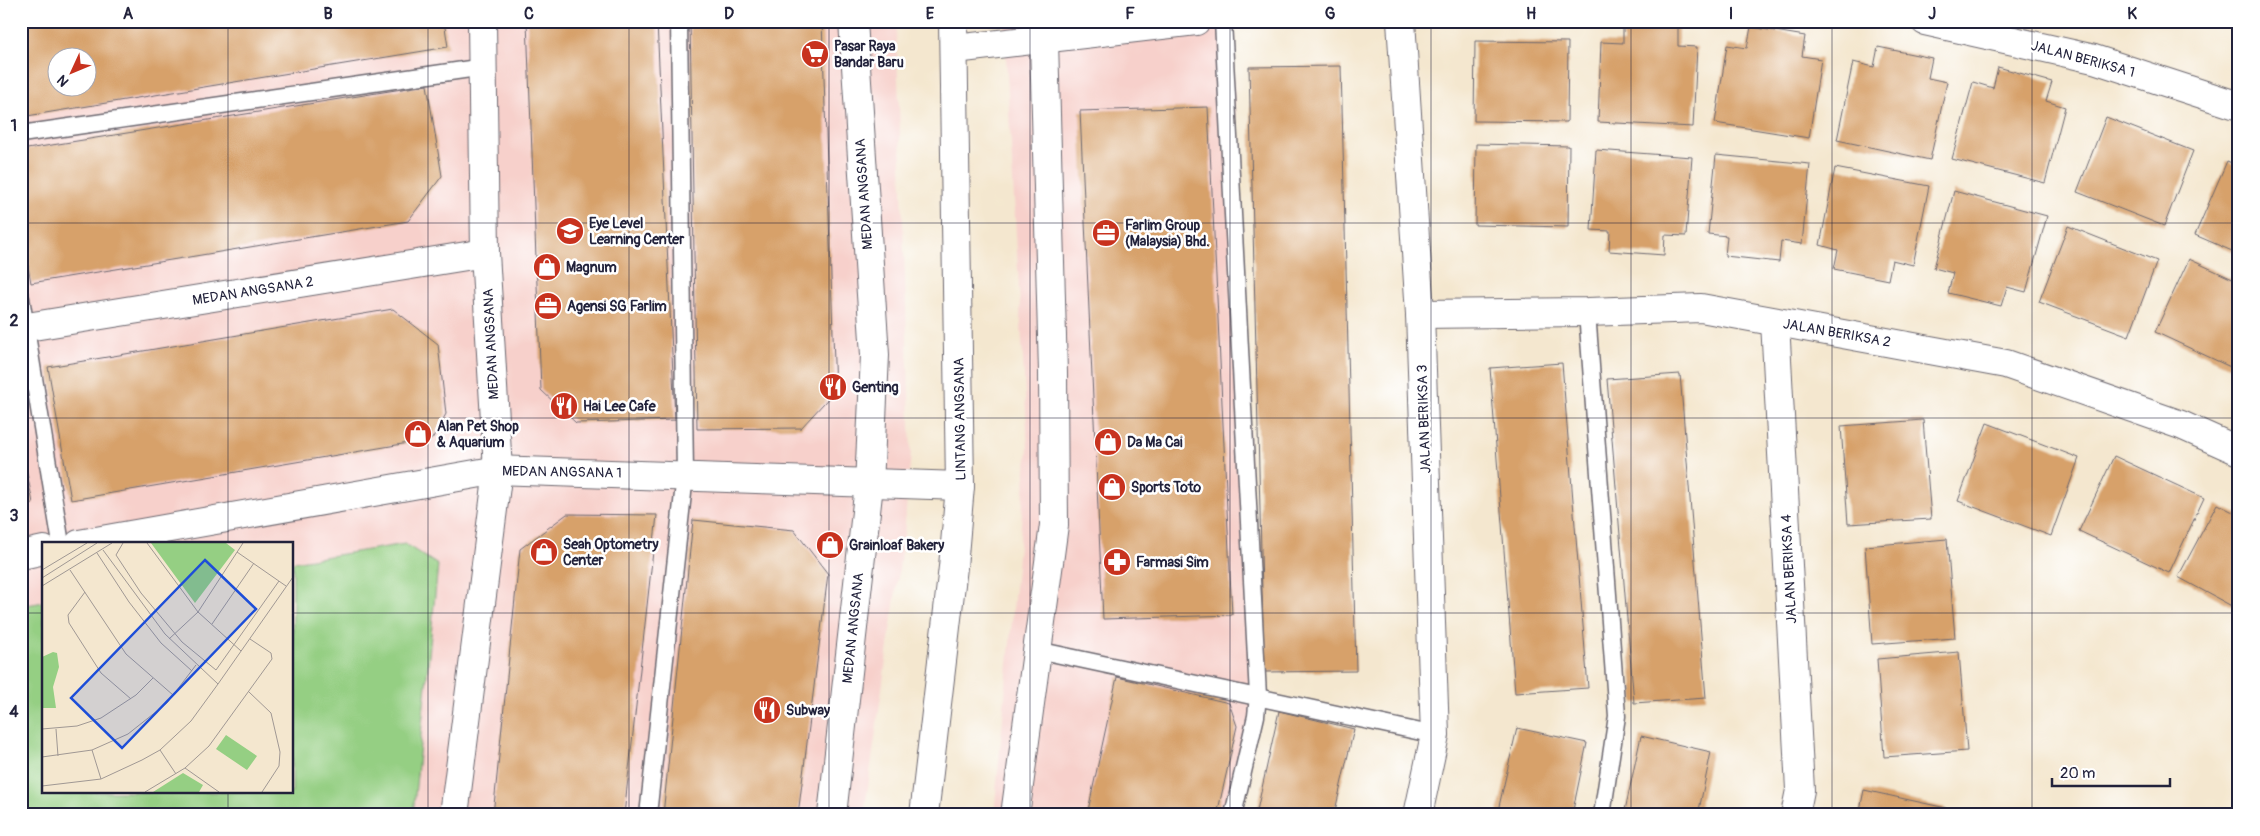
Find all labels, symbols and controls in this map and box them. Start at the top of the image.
text: A [123,4,134,24]
text: B [323,4,333,24]
text: C [524,4,534,24]
text: D [724,4,734,24]
text: E [926,4,935,24]
text: F [1125,4,1135,24]
text: G [1325,4,1336,24]
text: H [1526,4,1536,24]
text: I [1729,4,1733,24]
text: J [1928,4,1936,24]
text: K [2127,4,2137,24]
street label: JALAN BERIKSA 1 [2029,37,2137,81]
place label: Pasar Raya Bandar Baru [834,38,904,71]
supermarket icon: Pasar Raya Bandar Baru [800,39,830,69]
north arrow [48,48,98,98]
text: N [54,71,72,90]
text: 1 [11,116,17,136]
street label: MEDAN ANGSANA [852,138,876,250]
place label: Eye Level Learning Center [589,215,685,248]
school or university icon: Eye Level Learning Center [555,216,585,246]
place label: Farlim Group (Malaysia) Bhd. [1125,217,1210,250]
office icon: Farlim Group (Malaysia) Bhd. [1091,218,1121,248]
shop icon: Magnum [532,252,562,282]
place label: Magnum [566,259,617,276]
street label: MEDAN ANGSANA 2 [191,273,315,309]
street label: MEDAN ANGSANA [480,288,502,400]
office icon: Agensi SG Farlim [533,291,563,321]
place label: Agensi SG Farlim [567,298,667,315]
text: 2 [10,311,19,331]
street label: JALAN BERIKSA 2 [1782,315,1892,351]
street label: LINTANG ANGSANA [950,357,970,481]
street label: JALAN BERIKSA 3 [1414,364,1434,474]
restaurant icon: Genting [818,372,848,402]
place label: Genting [852,379,899,396]
restaurant icon: Hai Lee Cafe [549,391,579,421]
place label: Hai Lee Cafe [583,398,657,415]
place label: Alan Pet Shop & Aquarium [437,418,519,451]
shop icon: Alan Pet Shop & Aquarium [403,419,433,449]
shop icon: Da Ma Cai [1093,427,1123,457]
place label: Da Ma Cai [1127,434,1183,451]
street label: MEDAN ANGSANA 1 [502,462,622,482]
shop icon: Sports Toto [1097,472,1127,502]
place label: Sports Toto [1131,479,1202,496]
text: 3 [10,506,19,526]
street label: JALAN BERIKSA 4 [1778,514,1800,624]
shop icon: Grainloaf Bakery [815,530,845,560]
place label: Seah Optometry Center [563,536,658,569]
shop icon: Seah Optometry Center [529,537,559,567]
place label: Grainloaf Bakery [849,537,944,554]
inset map [42,542,294,794]
pharmacy icon: Farmasi Sim [1102,547,1132,577]
place label: Farmasi Sim [1136,554,1209,571]
street label: MEDAN ANGSANA [839,572,867,684]
restaurant icon: Subway [752,695,782,725]
text: 4 [9,702,19,722]
place label: Subway [786,702,830,719]
scale bar [2052,756,2170,788]
text: 20 m [2060,764,2095,783]

